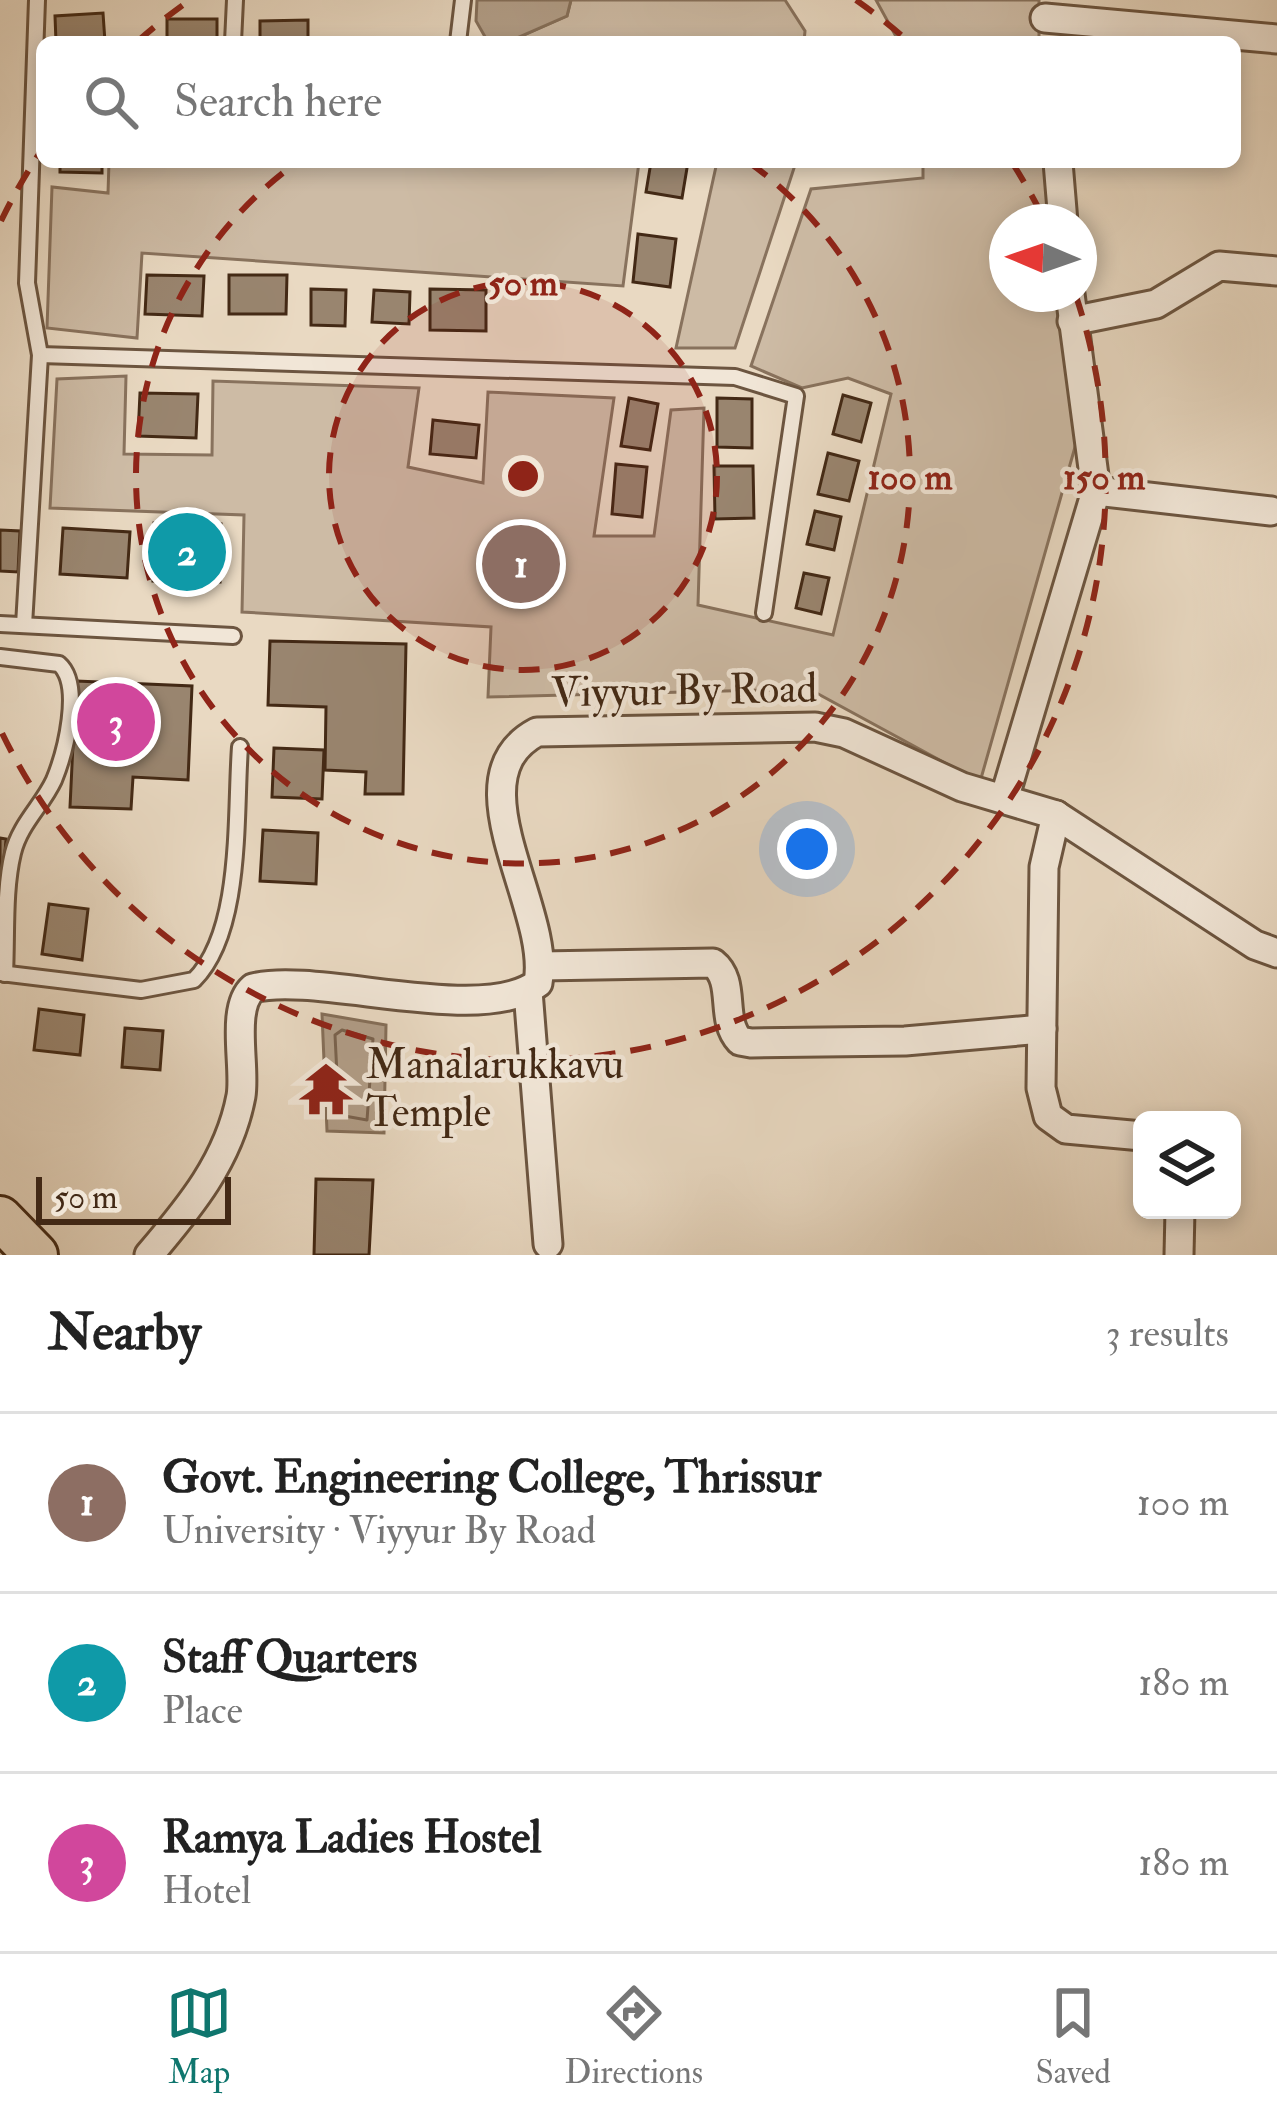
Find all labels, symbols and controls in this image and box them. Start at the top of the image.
search box [36,36,1241,168]
icon: search [78,69,144,135]
text: Search here [174,74,382,130]
north arrow [989,204,1097,312]
text: 50 m [488,261,558,306]
centre of rings [502,455,544,497]
text: 100 m [867,455,953,500]
text: 150 m [1063,455,1145,500]
pin: 2 [148,507,226,597]
pin: 1 [482,519,560,609]
street label: Viyyur By Road [550,663,818,719]
pin: 3 [77,677,155,767]
your location [777,819,837,879]
place label: Manalarukkavu Temple [366,1039,624,1139]
temple icon: Manalarukkavu Temple [297,1060,355,1118]
map controls [1133,1111,1241,1219]
button: layers [1133,1111,1241,1219]
scale bar [36,1171,231,1224]
text: 50 m [54,1177,118,1218]
text: Nearby [48,1301,201,1365]
text: 3 results [1106,1309,1229,1358]
text: Govt. Engineering College, Thrissur [162,1450,821,1506]
text: 1 [80,1478,94,1527]
text: 100 m [1137,1478,1229,1527]
text: University · Viyyur By Road [162,1506,596,1555]
text: Staff Quarters [162,1630,417,1686]
text: 2 [77,1658,97,1707]
text: 180 m [1138,1658,1229,1707]
text: Place [162,1686,243,1735]
text: Ramya Ladies Hostel [162,1810,542,1866]
text: 3 [80,1838,94,1887]
text: 180 m [1138,1838,1229,1887]
text: Hotel [162,1866,251,1915]
tab: Map [166,1980,232,2093]
tab: Directions [565,1980,703,2093]
tab: Saved [1035,1980,1111,2093]

